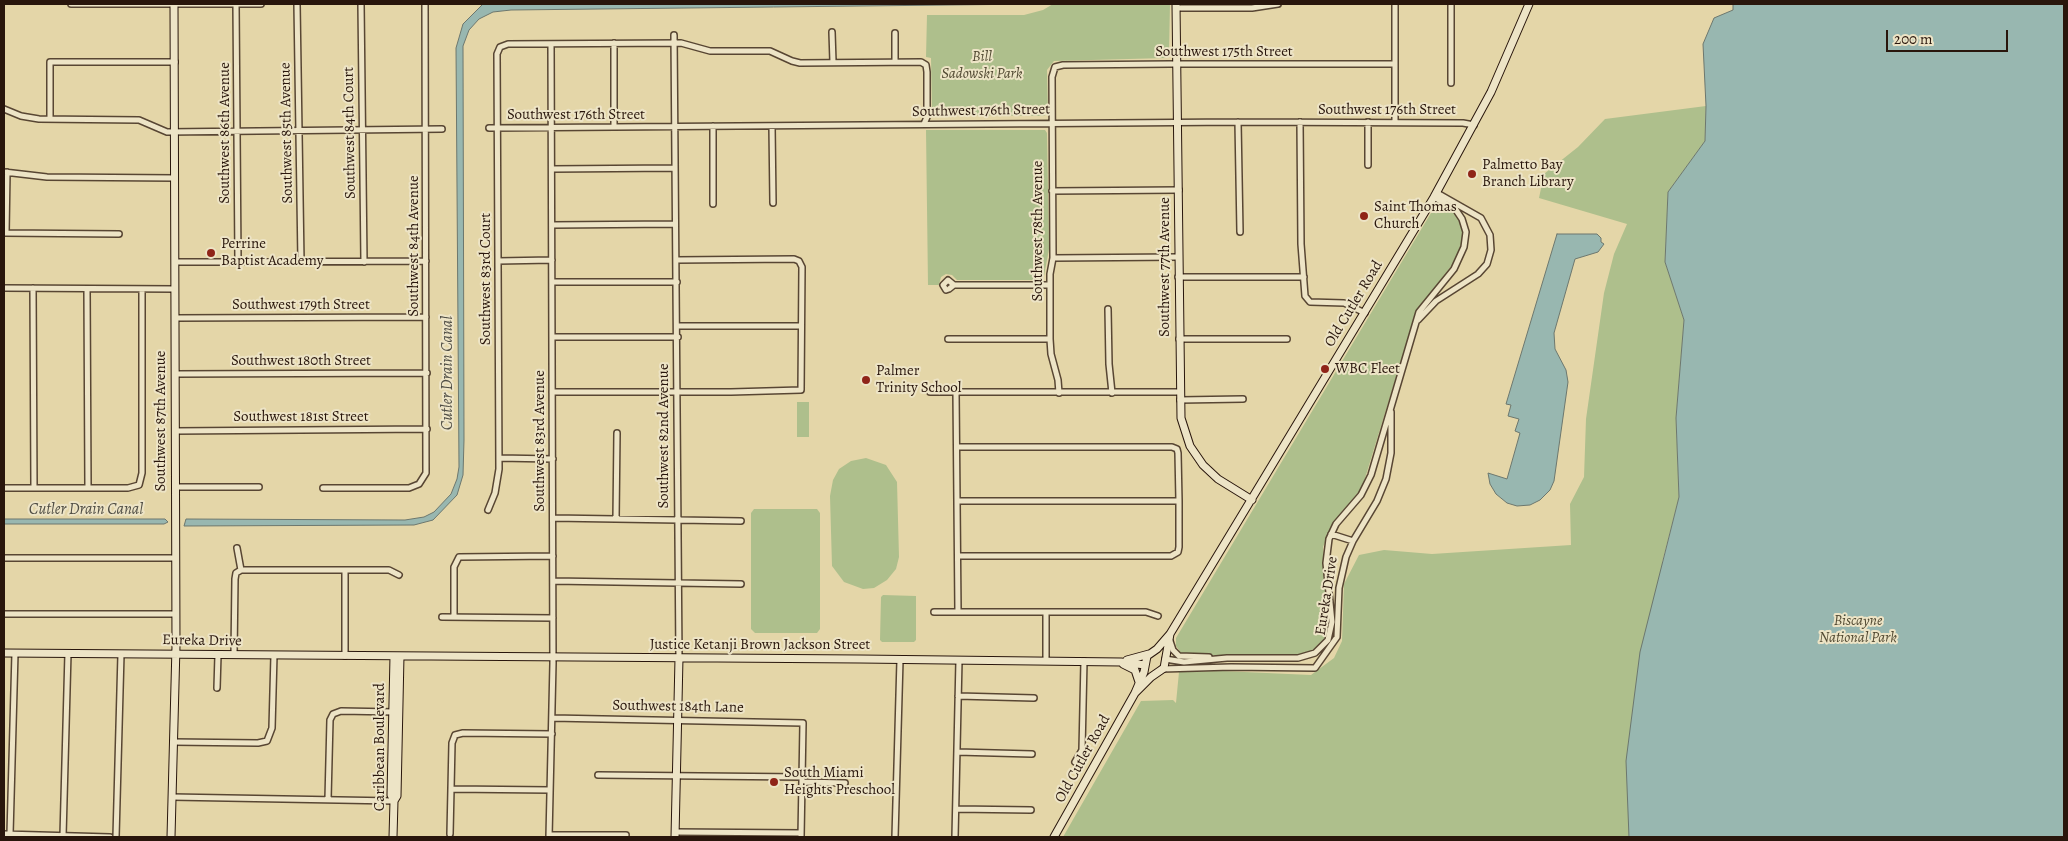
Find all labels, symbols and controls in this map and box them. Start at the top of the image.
scale bar [1888,20,2010,52]
text: 200 m [1894,29,1933,49]
street label: Southwest 175th Street [1155,43,1293,61]
park label: Bill Sadowski Park [942,48,1022,83]
street label: Southwest 86th Avenue [216,62,234,204]
street label: Southwest 85th Avenue [277,62,297,204]
street label: Southwest 84th Court [340,67,360,199]
street label: Southwest 176th Street [912,101,1050,121]
street label: Southwest 176th Street [1318,101,1456,119]
street label: Southwest 176th Street [507,106,645,124]
place label: Palmetto Bay Branch Library [1482,156,1574,191]
street label: Southwest 78th Avenue [1029,160,1047,302]
marker: Palmetto Bay Branch Library [1466,168,1478,180]
street label: Southwest 84th Avenue [405,175,423,317]
street label: Southwest 77th Avenue [1156,197,1174,337]
place label: Saint Thomas Church [1374,198,1457,233]
marker: Saint Thomas Church [1358,210,1370,222]
street label: Southwest 83rd Court [477,213,495,345]
place label: Perrine Baptist Academy [221,235,323,270]
marker: Perrine Baptist Academy [205,247,217,259]
street label: Old Cutler Road [1321,257,1387,351]
street label: Southwest 179th Street [232,296,370,314]
water label: Cutler Drain Canal [438,316,458,430]
street label: Southwest 87th Avenue [152,350,170,492]
street label: Southwest 180th Street [231,352,371,370]
place label: WBC Fleet [1335,360,1400,378]
place label: Palmer Trinity School [876,362,961,397]
street label: Southwest 82nd Avenue [655,363,673,509]
marker: WBC Fleet [1319,363,1331,375]
street label: Southwest 83rd Avenue [531,370,549,512]
marker: Palmer Trinity School [860,374,872,386]
street label: Southwest 181st Street [233,408,369,426]
water label: Cutler Drain Canal [29,500,143,520]
street label: Eureka Drive [1312,555,1342,637]
park label: Biscayne National Park [1819,612,1897,647]
street label: Eureka Drive [162,631,242,651]
street label: Justice Ketanji Brown Jackson Street [650,636,870,654]
street label: Caribbean Boulevard [371,683,389,811]
street label: Southwest 184th Lane [612,697,744,717]
street label: Old Cutler Road [1051,712,1115,806]
place label: South Miami Heights Preschool [784,764,895,799]
marker: South Miami Heights Preschool [768,776,780,788]

